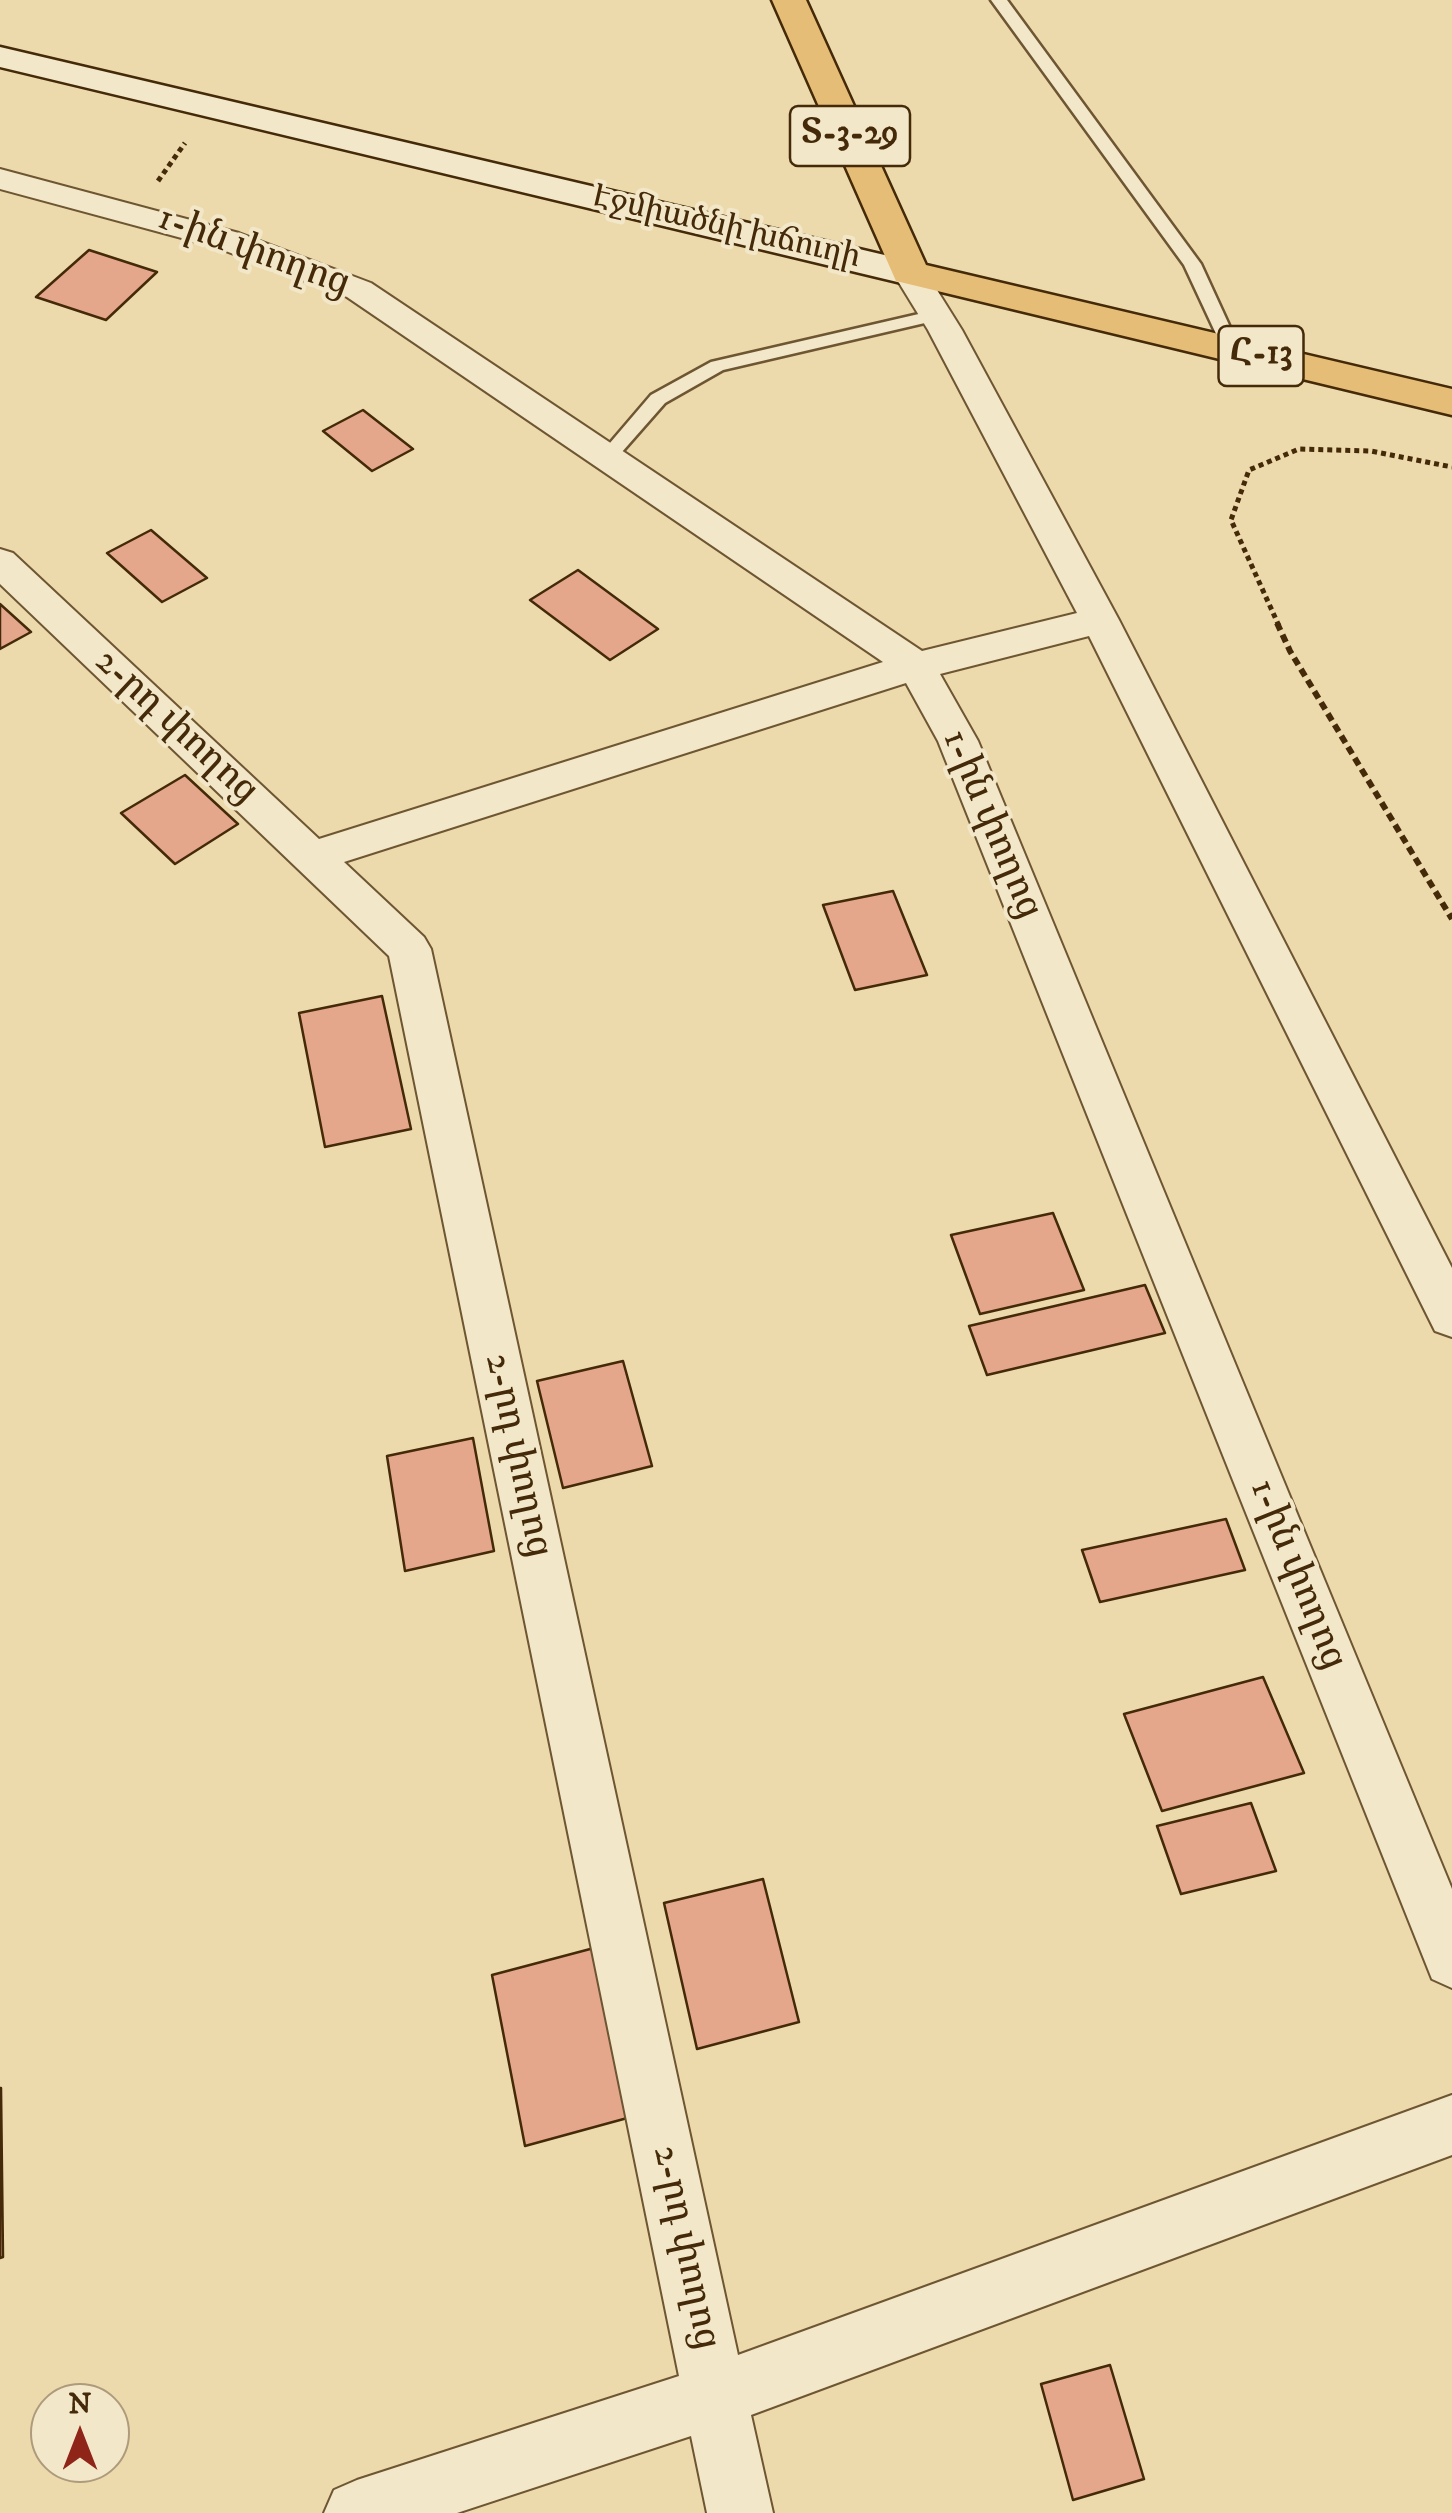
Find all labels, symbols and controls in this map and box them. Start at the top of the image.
road number: Տ-3-29 [790,106,910,166]
street label: Էջմիածնի խճուղի [588,180,864,278]
street label: 1-ին փողոց [151,197,355,309]
road number: Հ-13 [1218,326,1304,386]
street label: 2-րդ փողոց [84,641,266,815]
street label: 1-ին փողոց [930,723,1050,927]
street label: 2-րդ փողոց [472,1350,560,1562]
street label: 1-ին փողոց [1237,1473,1355,1677]
street label: 2-րդ փողոց [640,2142,728,2354]
north arrow [30,2383,130,2483]
text: N [69,2387,91,2422]

